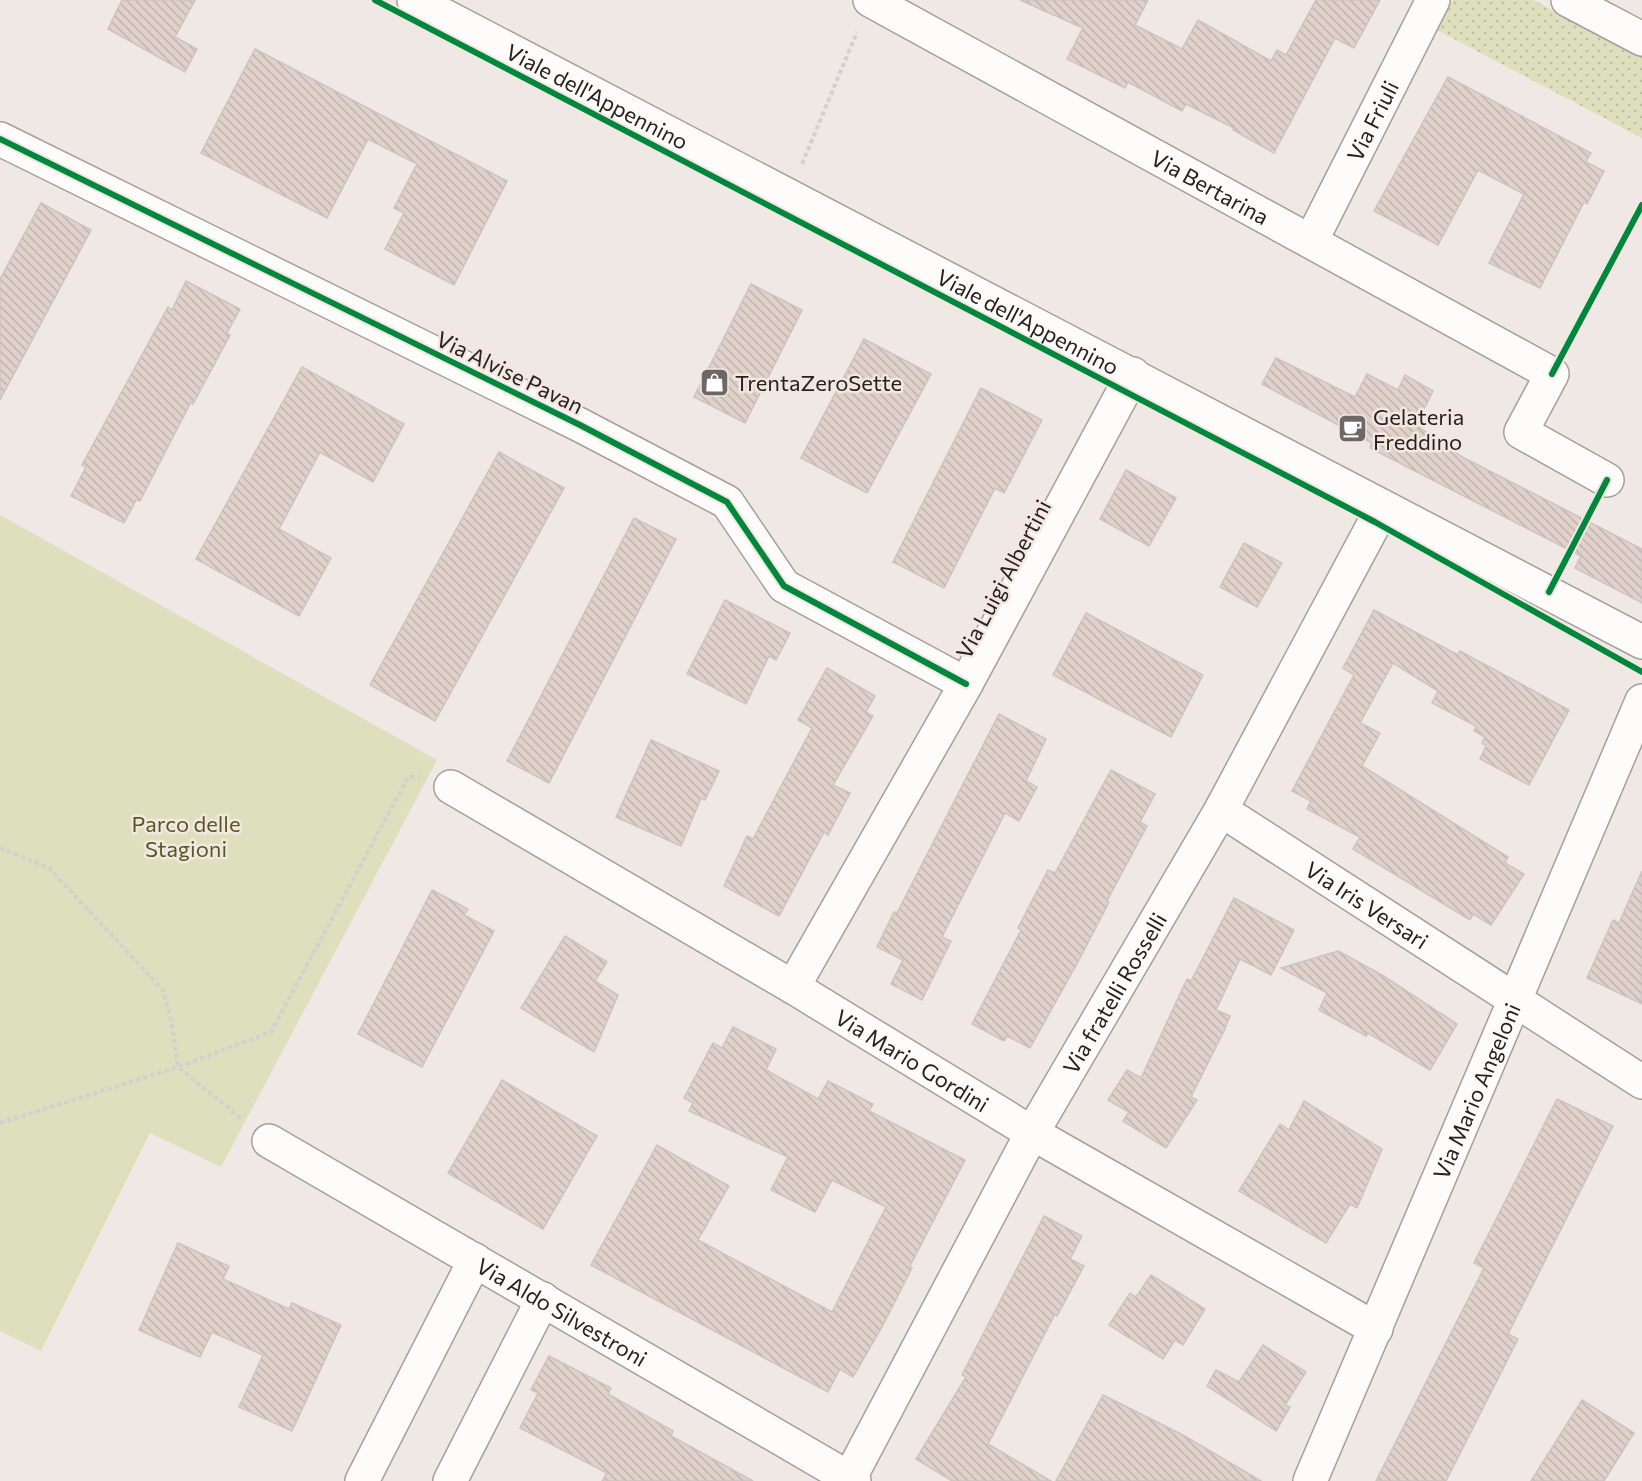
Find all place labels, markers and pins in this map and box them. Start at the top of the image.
shop icon: TrentaZeroSette [698,366,730,398]
place label: TrentaZeroSette [735,369,902,396]
place label: Gelateria Freddino [1373,403,1464,455]
cafe icon: Gelateria Freddino [1336,413,1368,445]

